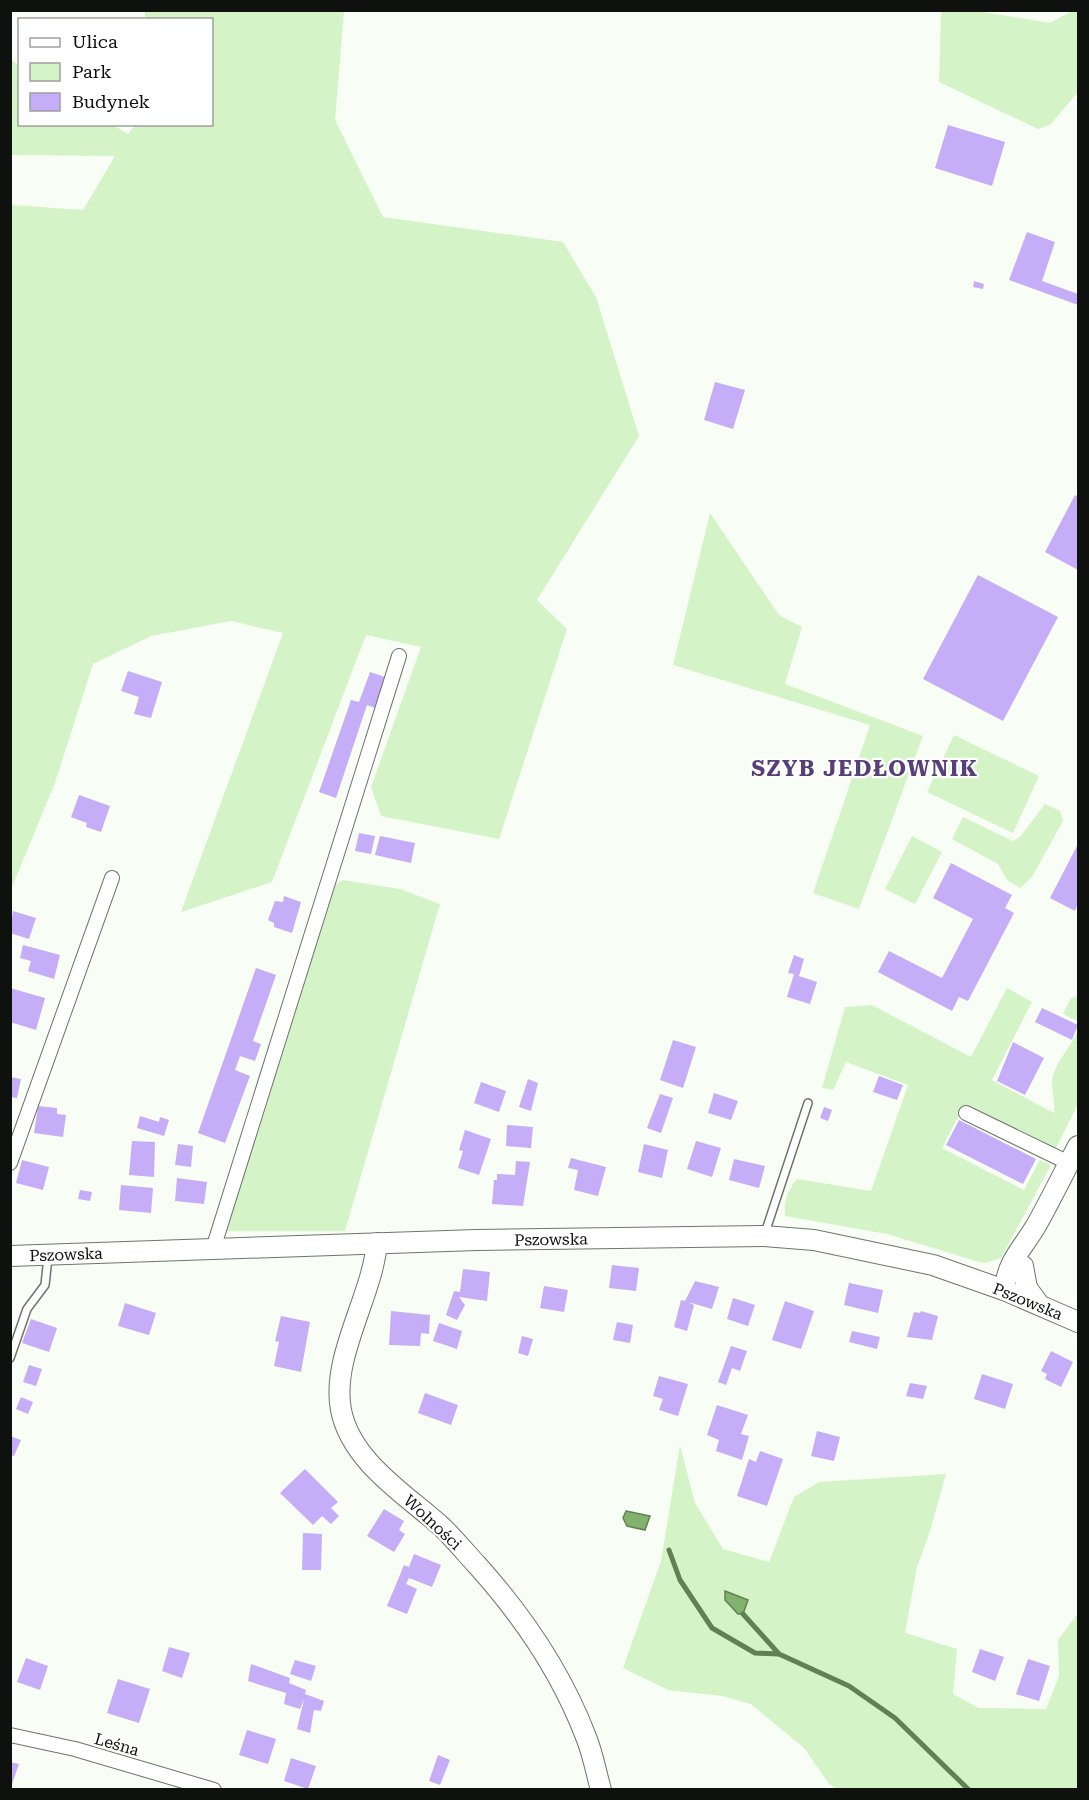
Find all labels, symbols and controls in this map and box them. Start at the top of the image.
legend [18,18,213,126]
text: Ulica [72,31,118,52]
text: Park [72,61,112,82]
text: Budynek [72,91,150,112]
district label: SZYB JEDŁOWNIK [751,756,979,781]
street label: Pszowska [514,1229,588,1250]
street label: Pszowska [29,1244,103,1265]
street label: Pszowska [990,1279,1066,1324]
street label: Wolności [400,1491,465,1554]
street label: Leśna [92,1729,142,1760]

